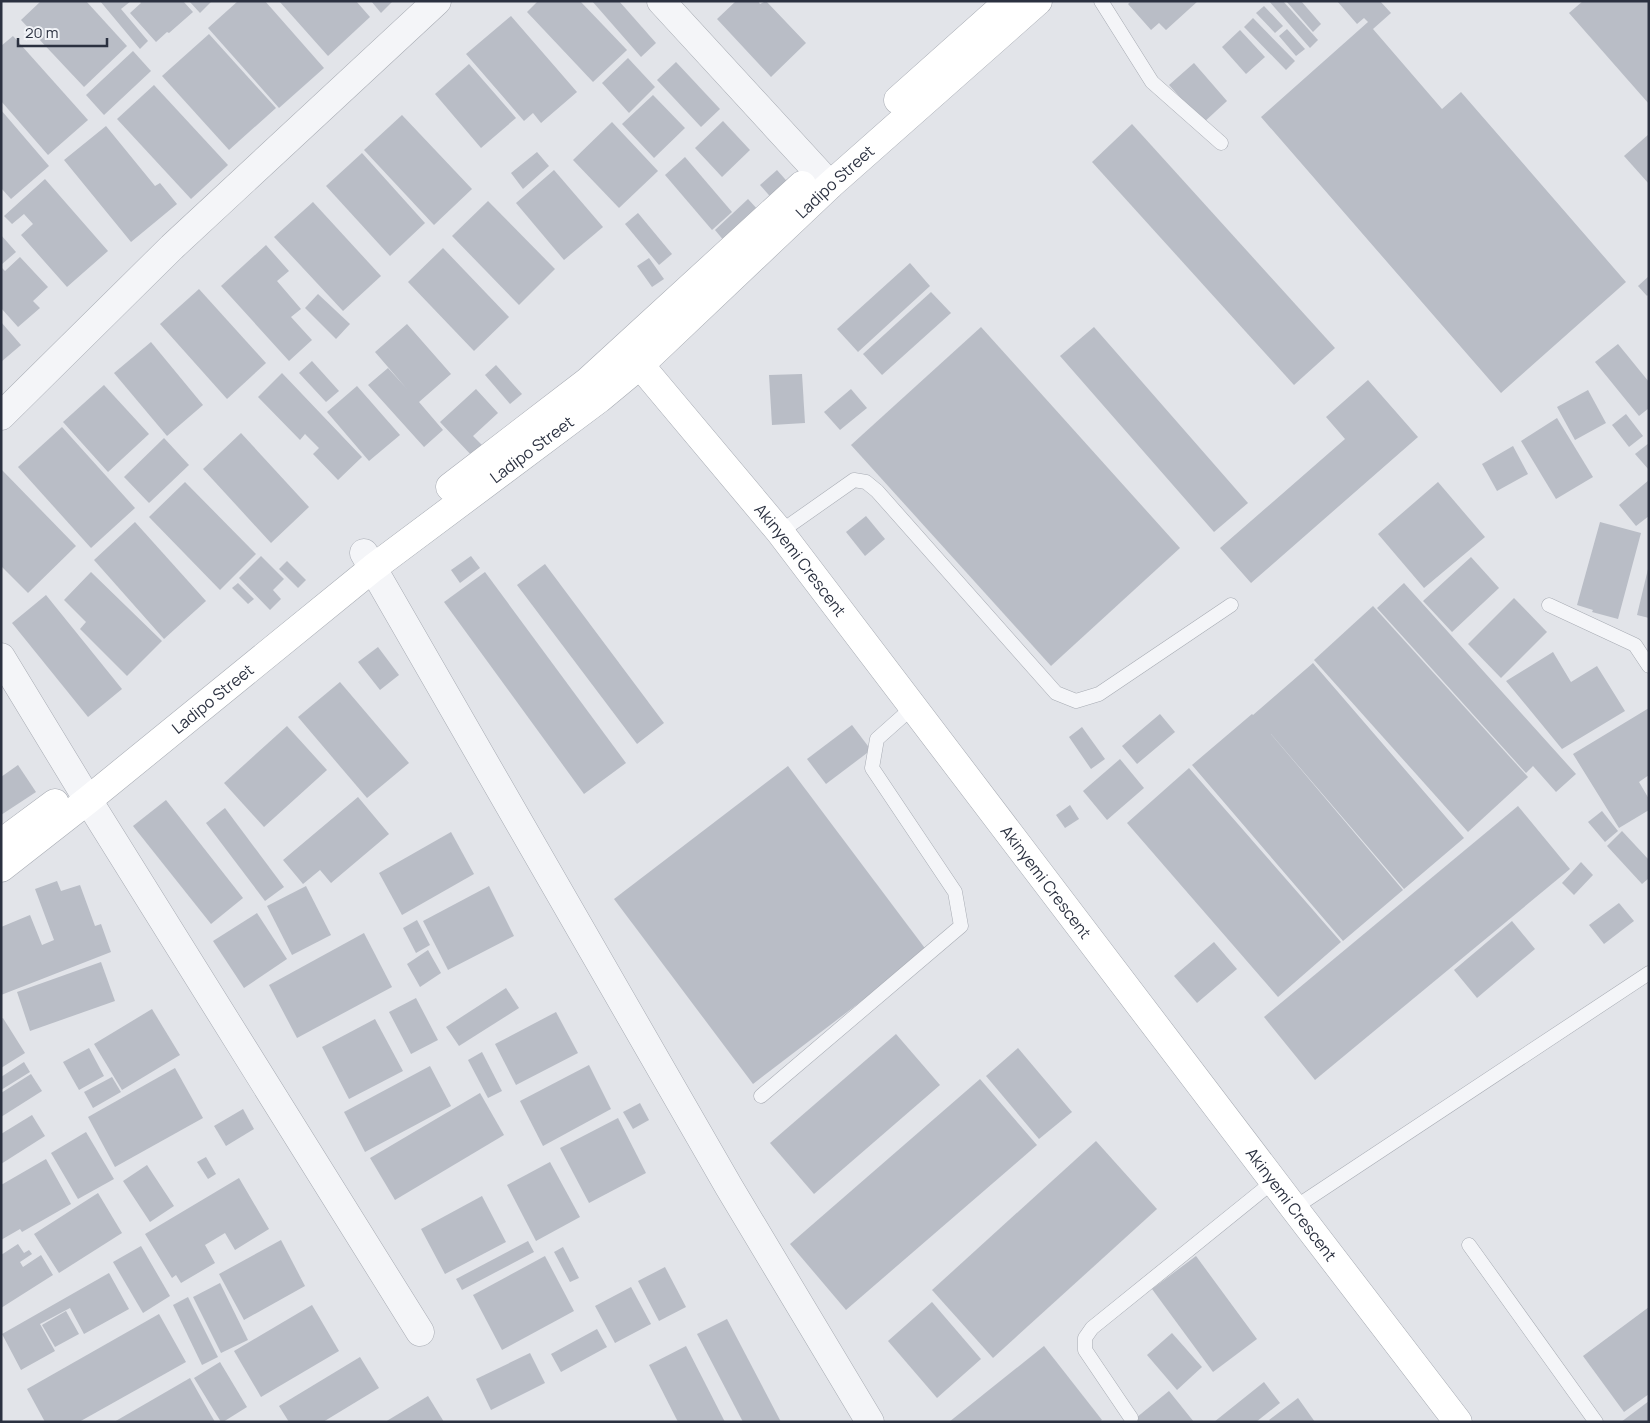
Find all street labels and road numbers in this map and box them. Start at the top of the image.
street label: Ladipo Street [791,140,879,223]
street label: Ladipo Street [485,411,578,488]
street label: Akinyemi Crescent [750,499,851,621]
street label: Ladipo Street [167,659,258,739]
street label: Akinyemi Crescent [996,821,1096,943]
street label: Akinyemi Crescent [1241,1143,1342,1266]

